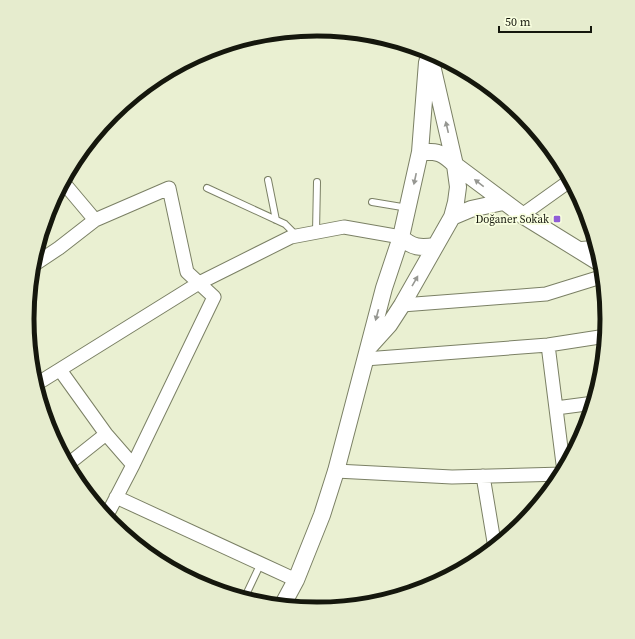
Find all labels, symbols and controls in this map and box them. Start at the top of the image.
scale bar [499,8,591,34]
text: 50 m [505,14,531,30]
one-way arrow [443,121,449,133]
one-way arrow [411,173,417,185]
one-way arrow [474,179,485,188]
place label: Doğaner Sokak [475,212,550,227]
marker: Doğaner Sokak [552,214,562,224]
one-way arrow [411,275,418,287]
one-way arrow [374,309,380,321]

